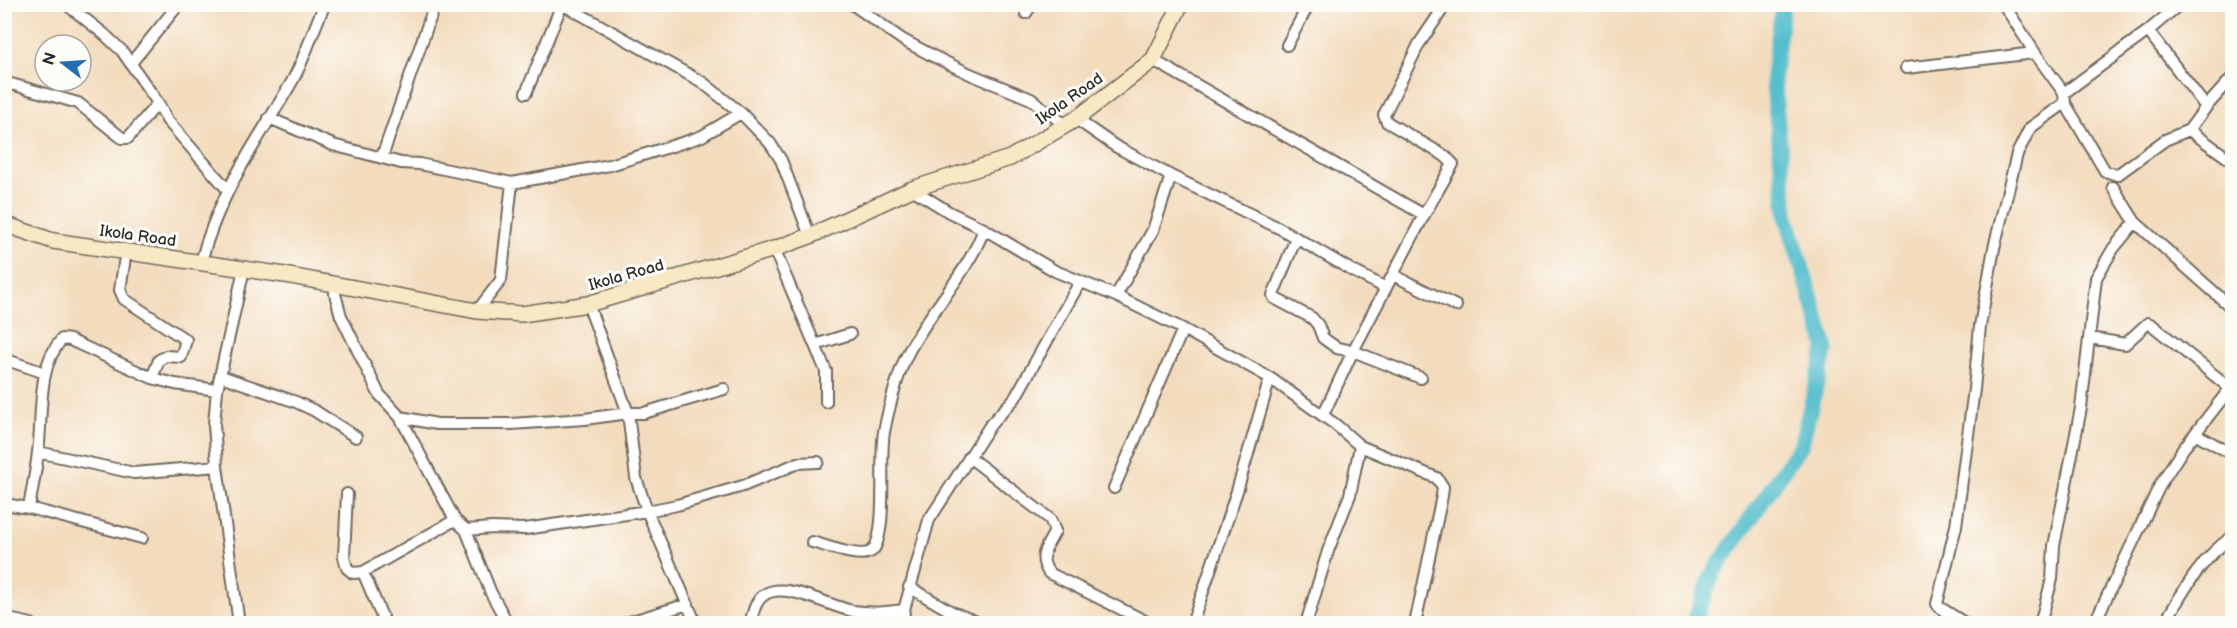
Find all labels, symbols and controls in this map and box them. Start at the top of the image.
north arrow [33,33,93,93]
text: N [39,51,61,68]
street label: Ikola Road [1033,69,1107,129]
street label: Ikola Road [98,222,177,251]
street label: Ikola Road [587,256,666,295]

